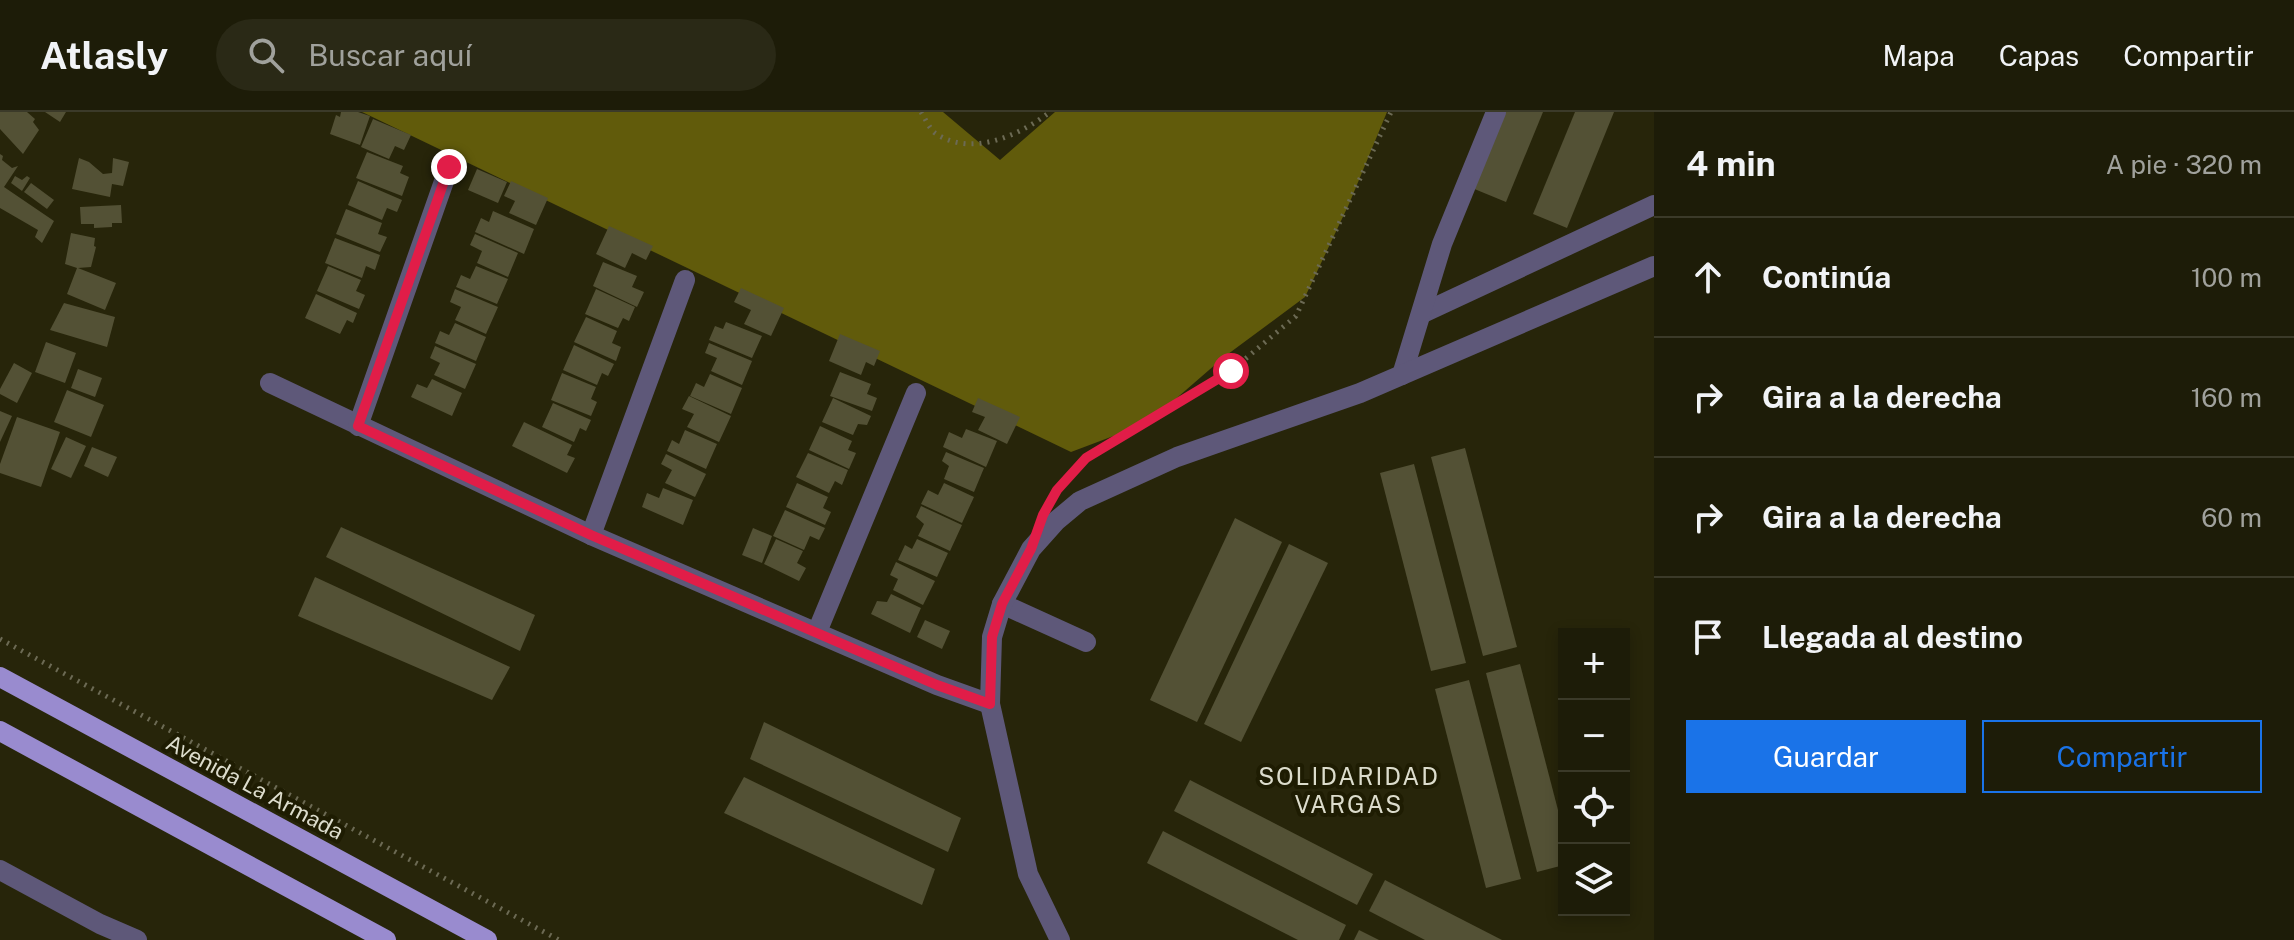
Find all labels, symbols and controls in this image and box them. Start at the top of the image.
search box [216,19,776,91]
text: Atlasly [40,33,168,78]
icon: search [244,33,288,77]
text: Buscar aquí [308,37,472,73]
text: Mapa [1882,39,1955,72]
text: Capas [1999,39,2079,72]
text: Compartir [2123,39,2254,72]
text: 4 min [1686,144,1776,184]
route end [431,149,467,185]
text: A pie · 320 m [2106,149,2262,180]
icon: ahead [1686,255,1730,299]
text: Continúa [1762,259,1891,295]
text: 100 m [2191,262,2262,293]
route start [1213,353,1249,389]
icon: right [1686,375,1730,419]
text: Gira a la derecha [1762,379,2002,415]
text: 160 m [2191,382,2262,413]
icon: right [1686,495,1730,539]
text: Gira a la derecha [1762,499,2002,535]
text: 60 m [2201,502,2262,533]
icon: arrive [1686,615,1730,659]
text: Llegada al destino [1762,619,2023,655]
map controls [1558,628,1630,916]
button: + [1558,628,1630,700]
button: − [1558,700,1630,772]
button: Guardar [1686,720,1966,793]
button: Compartir [1982,720,2262,793]
street label: Avenida La Armada [162,729,348,845]
district label: SOLIDARIDAD VARGAS [1258,762,1440,818]
button: locate [1558,772,1630,844]
button: layers [1558,844,1630,916]

